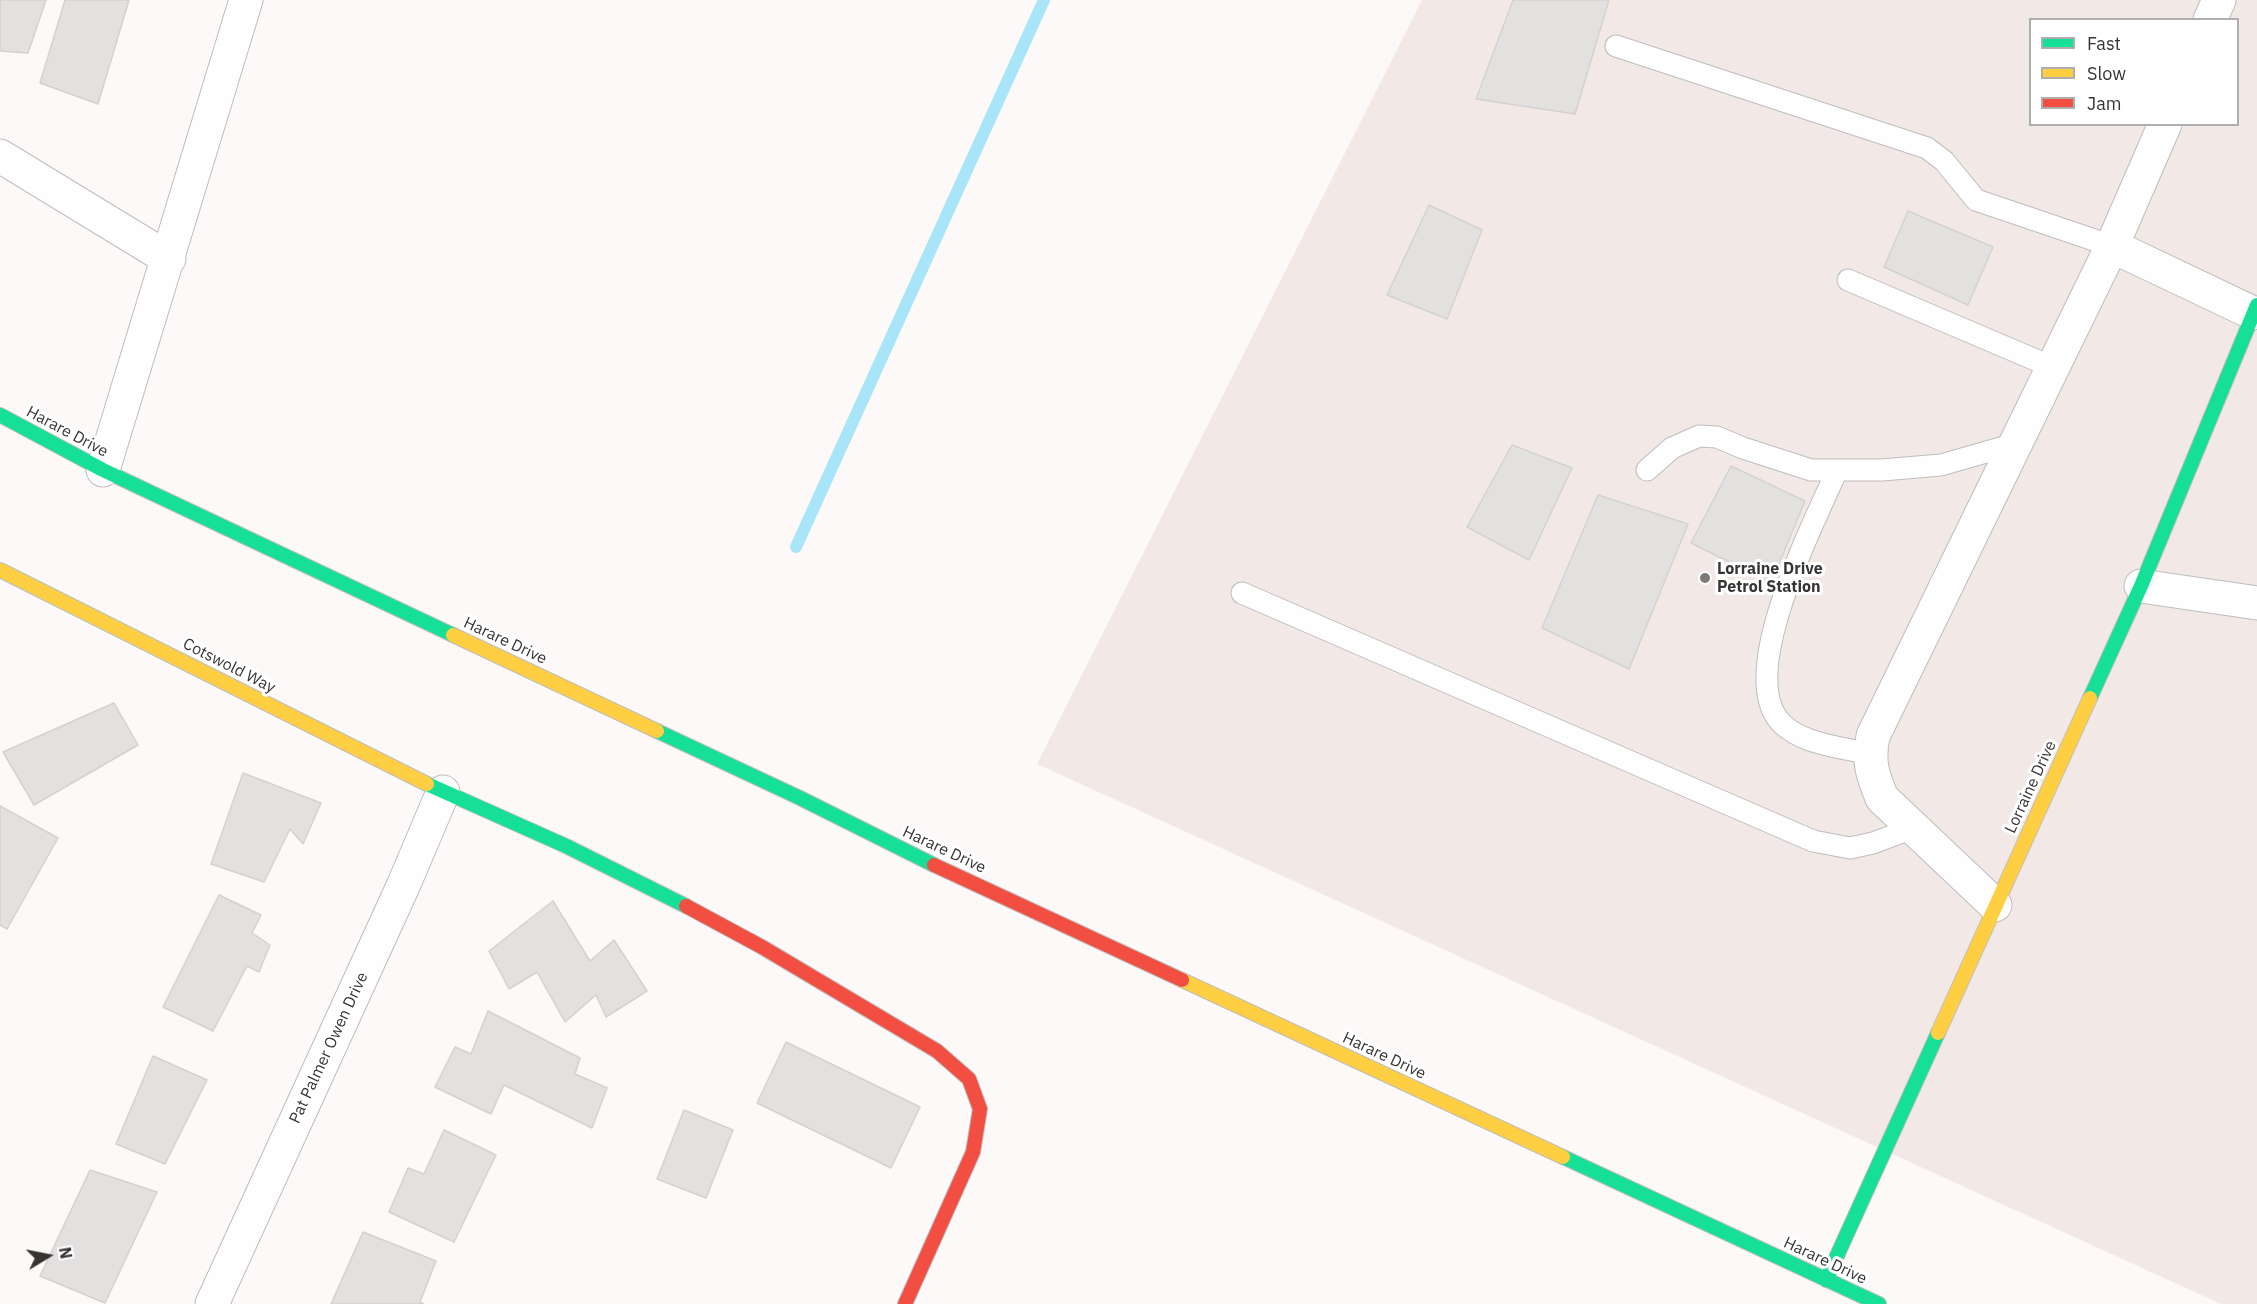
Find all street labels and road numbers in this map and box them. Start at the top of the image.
street label: Harare Drive [23,402,111,462]
street label: Harare Drive [460,613,550,669]
street label: Cotswold Way [180,634,278,698]
street label: Lorraine Drive [2001,738,2061,836]
street label: Harare Drive [899,822,989,878]
street label: Pat Palmer Owen Drive [286,969,372,1127]
street label: Harare Drive [1339,1028,1429,1084]
street label: Harare Drive [1780,1233,1870,1289]

